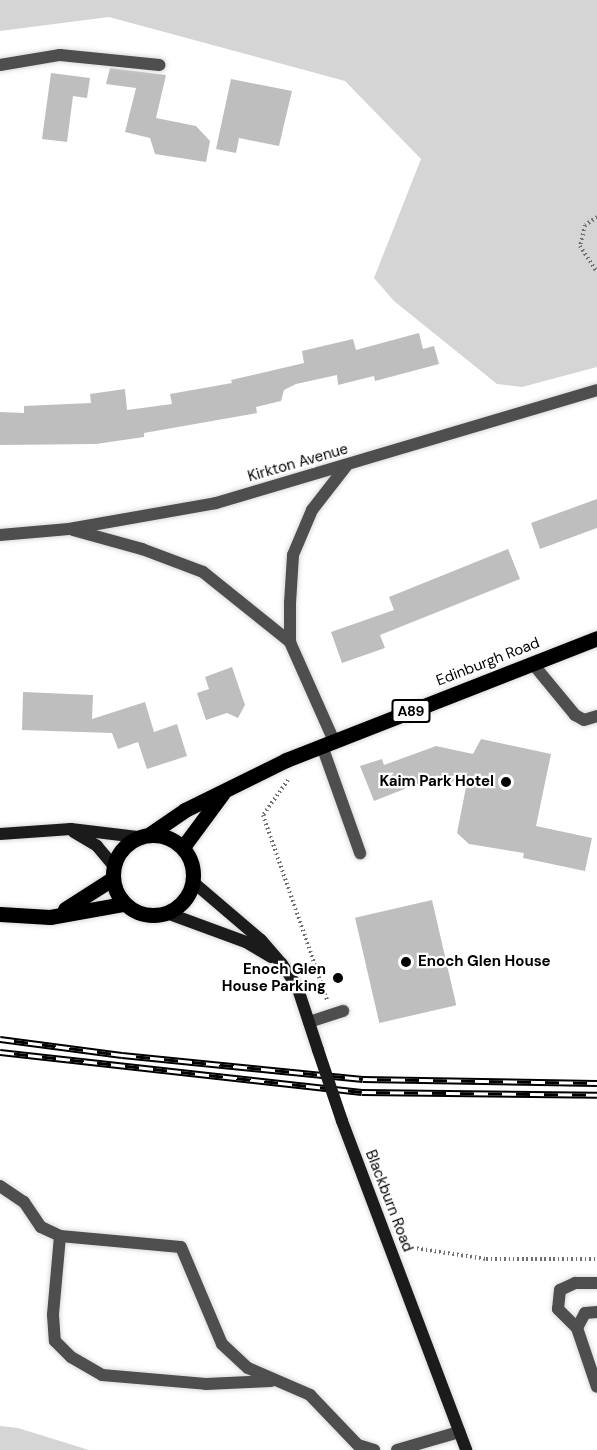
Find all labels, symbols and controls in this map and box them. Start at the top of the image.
street label: Kirkton Avenue [246,440,350,486]
street label: Edinburgh Road [434,634,542,690]
road number: A89 [390,700,432,722]
place label: Kaim Park Hotel [379,773,494,791]
marker: Kaim Park Hotel [499,775,513,789]
place label: Enoch Glen House [418,953,551,971]
marker: Enoch Glen House [399,955,413,969]
place label: Enoch Glen House Parking [222,960,326,995]
marker: Enoch Glen House Parking [331,971,345,985]
street label: Blackburn Road [361,1147,417,1255]

